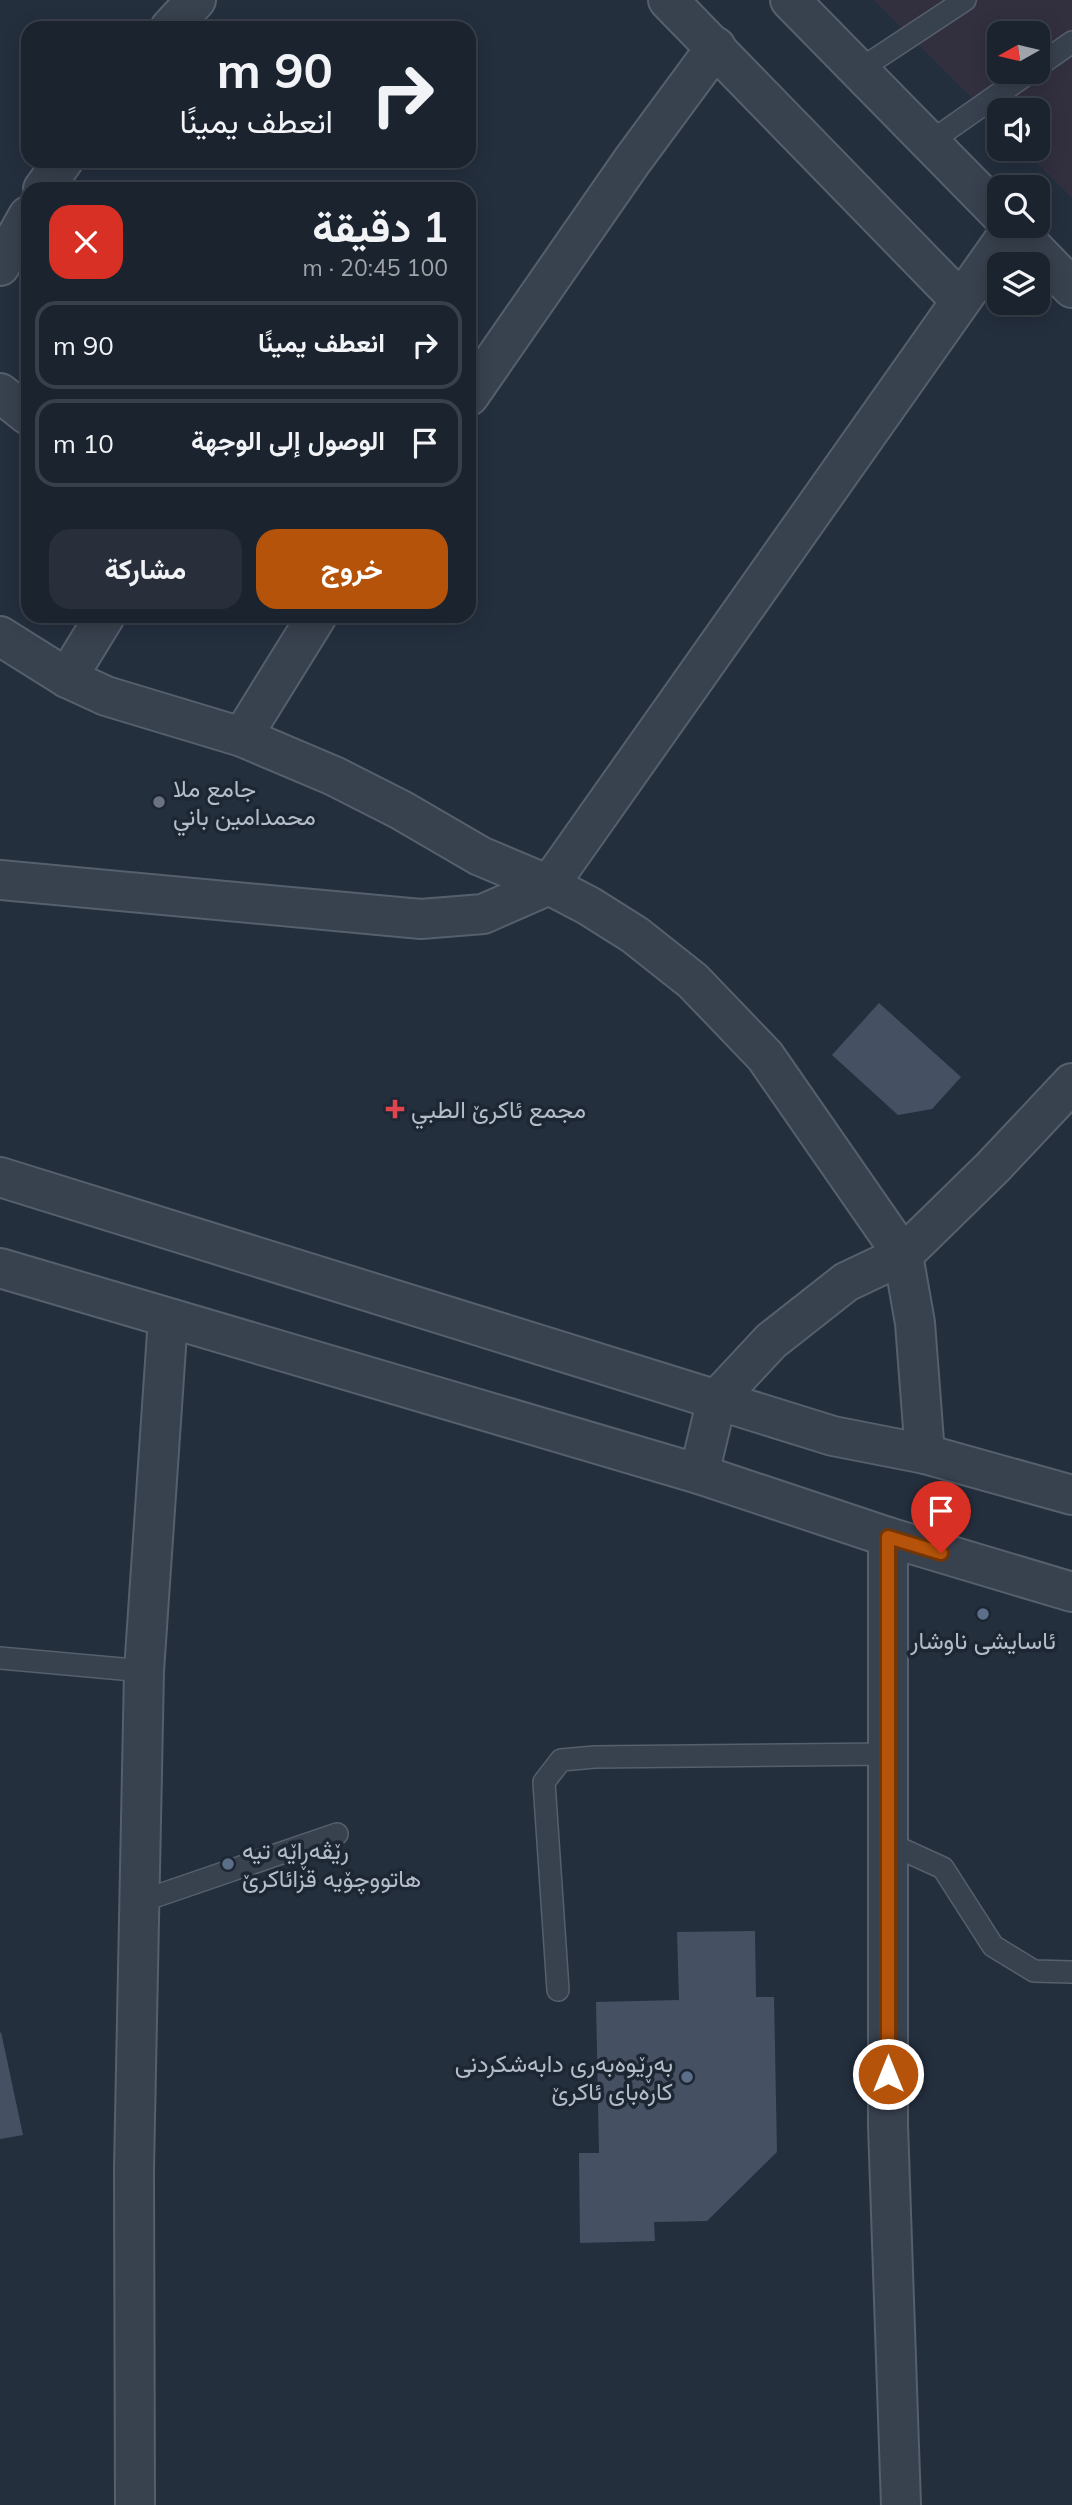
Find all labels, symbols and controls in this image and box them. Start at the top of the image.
north arrow [987,21,1050,84]
map controls [987,21,1050,315]
text: 90 m [217,39,333,100]
icon: right [357,49,448,140]
button: sound [987,98,1050,161]
text: انعطف يمينًا [179,101,333,141]
button: search [987,175,1050,238]
text: 1 دقيقة [312,200,448,253]
button: close [49,205,123,279]
button: layers [987,252,1050,315]
text: 100 m · 20:45 [303,253,448,282]
text: انعطف يمينًا [258,326,385,359]
icon: right [406,326,444,364]
text: 90 m [53,329,114,362]
text: الوصول إلى الوجهة [191,424,385,457]
icon: arrive [406,424,444,462]
text: 10 m [53,427,114,460]
button: مشاركة [49,529,242,609]
button: خروج [256,529,448,609]
place label: جامع ملا محمدامين باني [173,773,316,836]
marker: جامع ملا محمدامين باني [151,794,167,810]
place label: مجمع ئاکرێ الطبي [411,1094,586,1129]
marker: مجمع ئاکرێ الطبي [385,1099,405,1119]
pin [911,1481,971,1553]
icon: arrive [922,1492,960,1530]
marker: ئاسايشى ناوشار [975,1606,991,1622]
place label: ئاسايشى ناوشار [909,1625,1056,1656]
place label: رێڤەڕاێە تیە هاتووچۆیە قزائاکرێ [242,1835,421,1895]
marker: رێڤەڕاێە تیە هاتووچۆیە قزائاکرێ [220,1856,236,1872]
position arrow [851,2037,925,2111]
place label: بەڕێوەبەری دابەشکردنی کارەبای ئاکرێ [455,2048,673,2107]
marker: بەڕێوەبەری دابەشکردنی کارەبای ئاکرێ [679,2069,695,2085]

